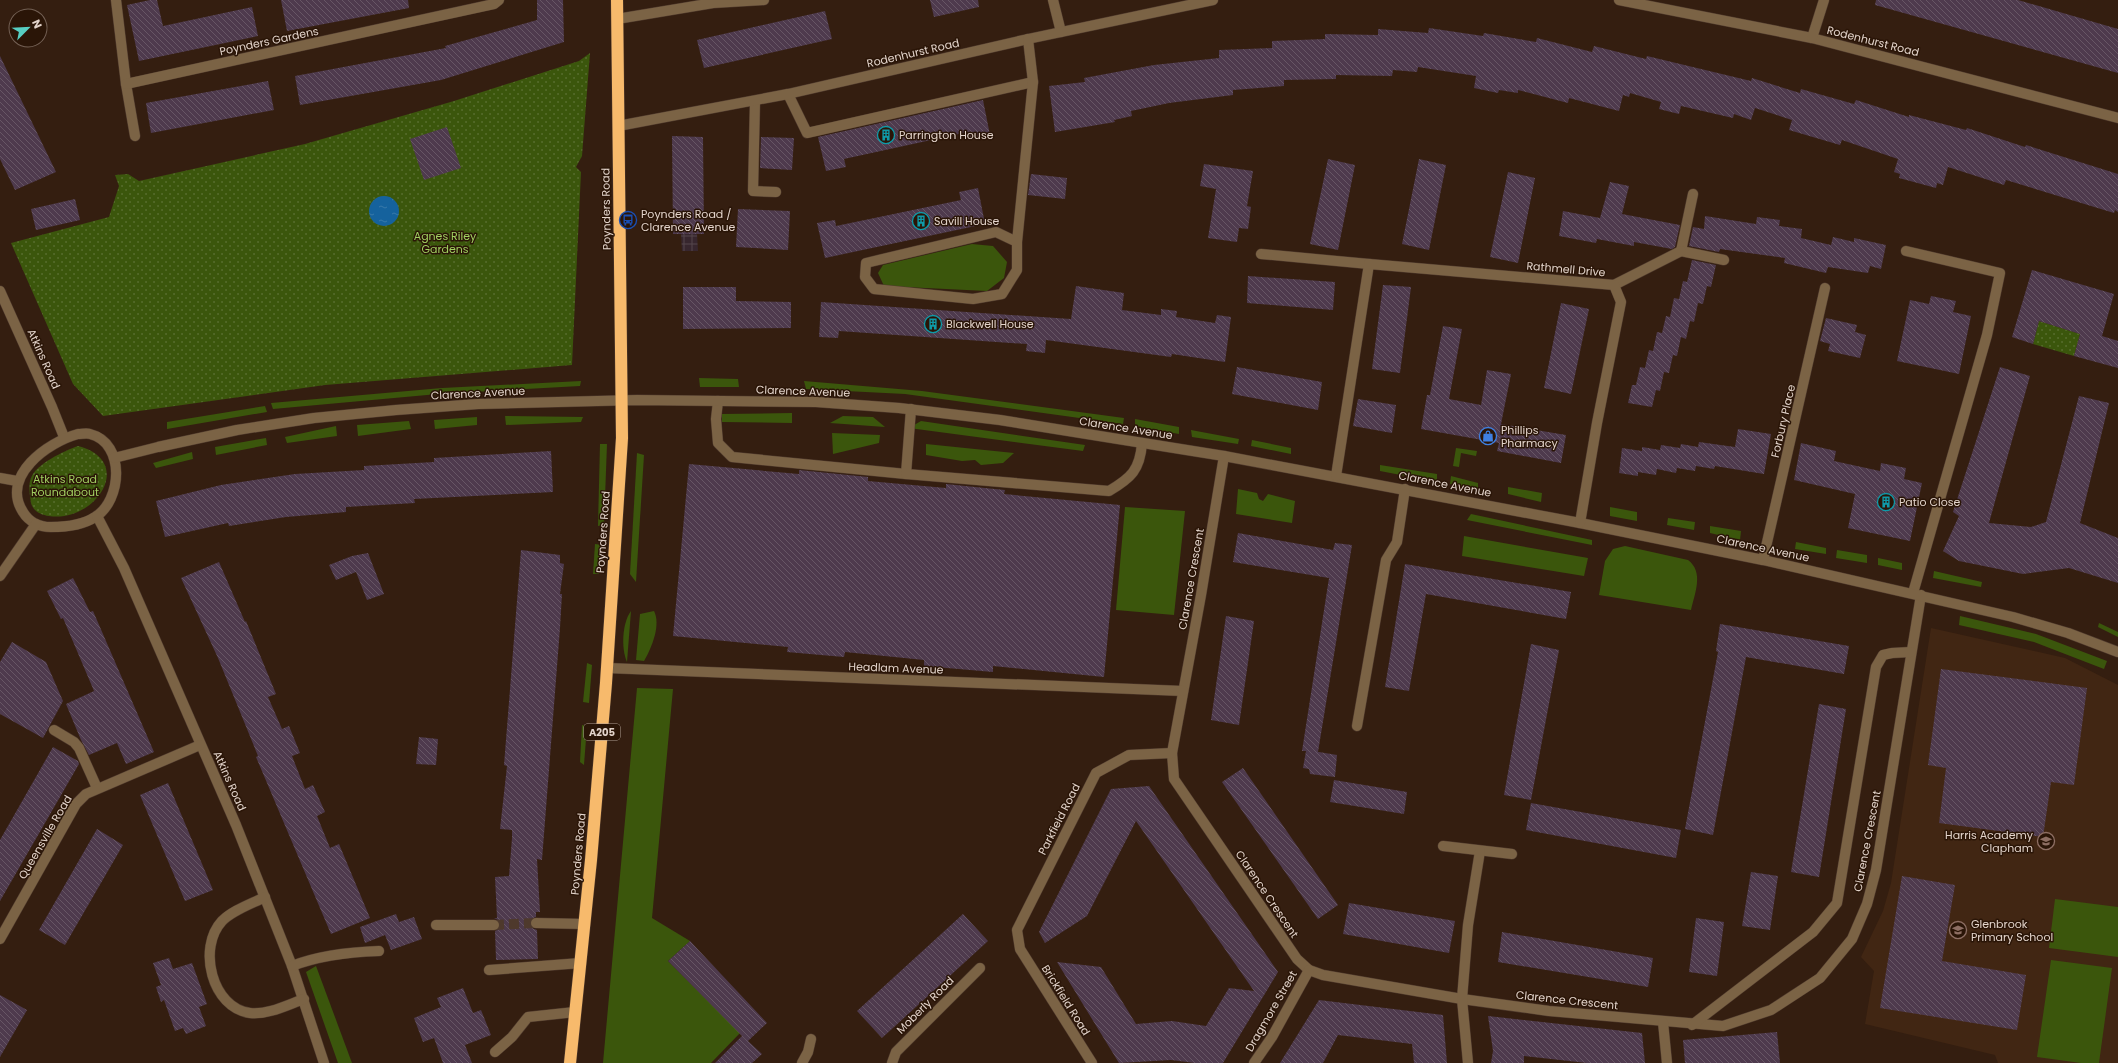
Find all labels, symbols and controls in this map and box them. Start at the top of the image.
north arrow [8,8,48,48]
text: N [28,17,46,31]
street label: Rodenhurst Road [1825,22,1921,60]
street label: Poynders Gardens [218,23,320,59]
street label: Rodenhurst Road [865,35,961,71]
building icon: Parrington House [876,125,896,145]
place label: Parrington House [899,127,994,143]
street label: Poynders Road [597,168,615,250]
place label: Poynders Road / Clarence Avenue [641,206,736,235]
bus stop icon: Poynders Road / Clarence Avenue [618,210,638,230]
building icon: Savill House [911,211,931,231]
place label: Savill House [934,213,1000,229]
park label: Agnes Riley Gardens [414,228,477,257]
street label: Rathmell Drive [1526,258,1606,280]
building icon: Blackwell House [923,314,943,334]
place label: Blackwell House [946,316,1034,332]
street label: Atkins Road [24,326,64,392]
street label: Clarence Avenue [756,381,851,401]
street label: Clarence Avenue [430,383,526,403]
street label: Forbury Place [1767,383,1799,459]
street label: Clarence Avenue [1078,413,1174,443]
place label: Phillips Pharmacy [1501,422,1558,451]
shop icon: Phillips Pharmacy [1478,426,1498,446]
street label: Clarence Avenue [1397,467,1493,501]
park label: Atkins Road Roundabout [31,471,99,500]
street label: Poynders Road [592,490,614,574]
building icon: Patio Close [1876,492,1896,512]
place label: Patio Close [1899,494,1960,510]
street label: Clarence Crescent [1174,527,1208,631]
street label: Clarence Avenue [1715,530,1811,566]
street label: Headlam Avenue [848,658,944,678]
road number: A205 [584,724,620,740]
street label: Atkins Road [210,748,250,814]
street label: Parkfield Road [1034,780,1084,858]
street label: Clarence Crescent [1849,789,1885,893]
street label: Queensville Road [14,792,76,882]
street label: Poynders Road [566,812,590,896]
place label: Harris Academy Clapham [1945,827,2034,856]
school or university icon: Harris Academy Clapham [2036,831,2056,851]
street label: Clarence Crescent [1232,847,1302,941]
place label: Glenbrook Primary School [1971,916,2053,945]
school or university icon: Glenbrook Primary School [1948,920,1968,940]
street label: Brickfield Road [1038,962,1094,1038]
street label: Dragmore Street [1241,968,1301,1054]
street label: Moberly Road [893,973,957,1037]
street label: Clarence Crescent [1515,987,1619,1013]

